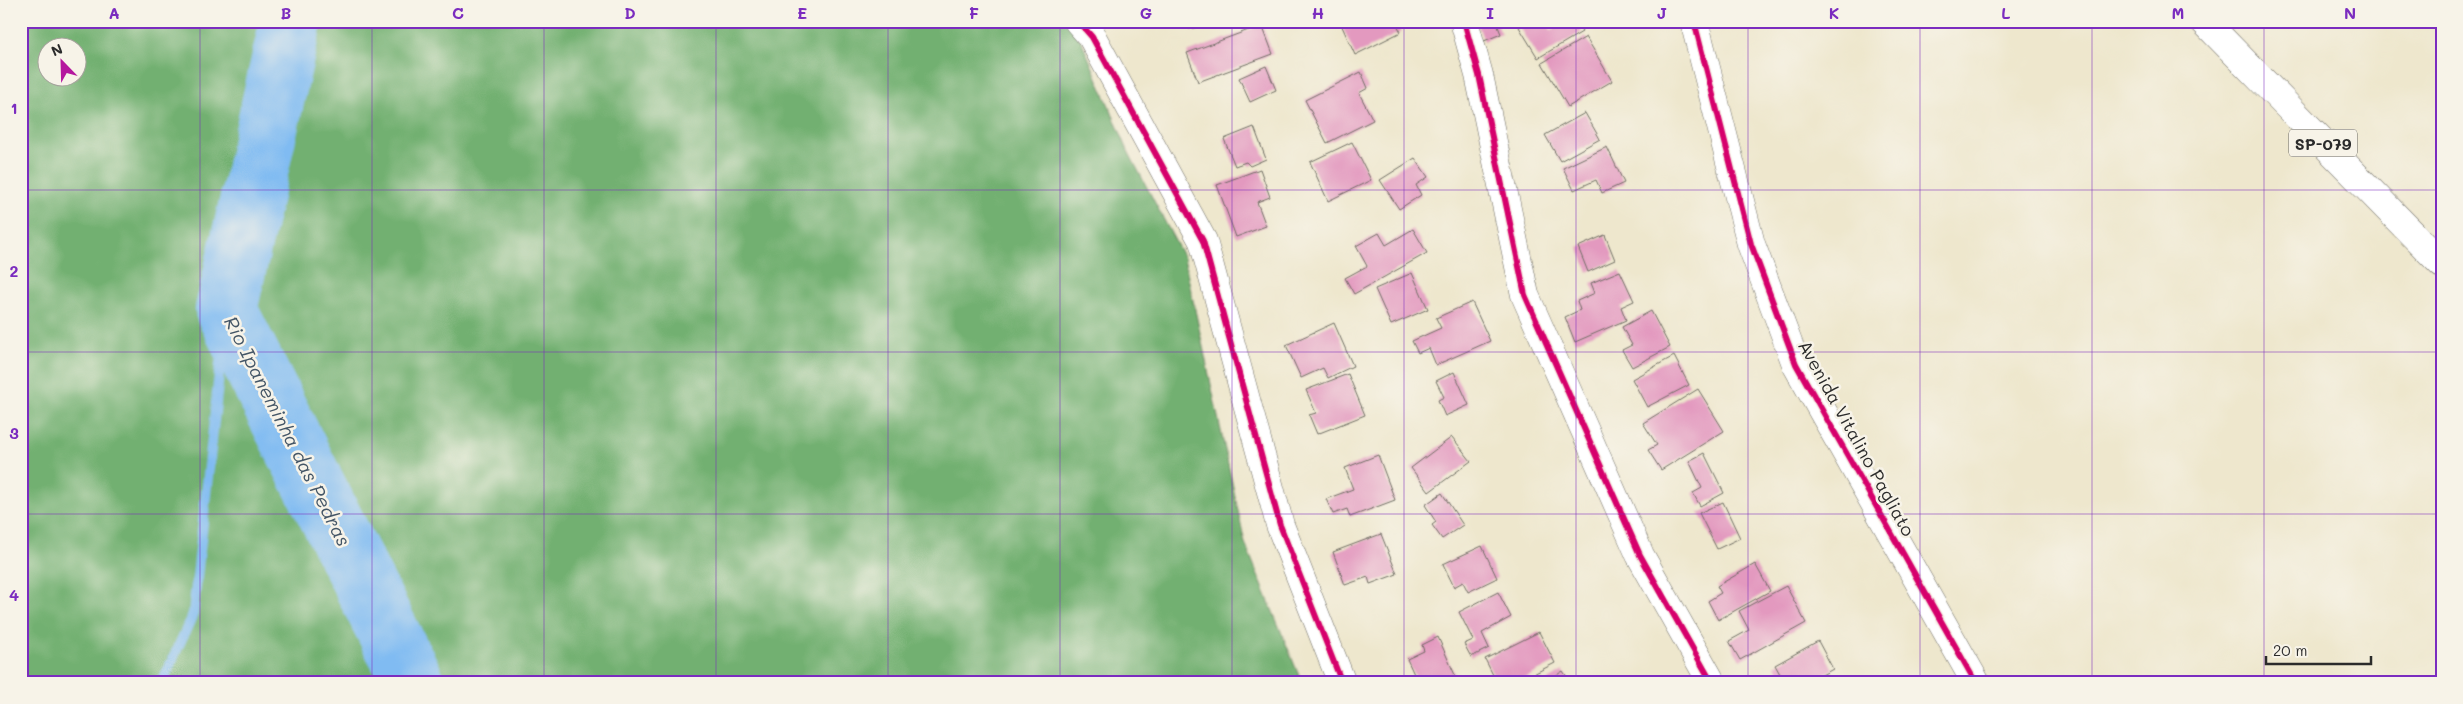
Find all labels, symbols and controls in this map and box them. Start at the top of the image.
text: A [108,2,120,23]
text: B [281,2,291,23]
text: C [452,2,464,23]
text: D [624,2,636,23]
text: E [797,2,807,23]
text: F [969,2,979,23]
text: G [1140,2,1152,23]
text: H [1312,2,1324,23]
text: I [1486,2,1494,23]
text: J [1657,2,1667,23]
text: K [1829,2,1839,23]
text: L [2001,2,2011,23]
text: M [2172,2,2184,23]
text: N [2344,2,2356,23]
north arrow [38,38,88,88]
text: N [48,39,65,60]
text: 1 [10,97,18,118]
road number: SP-079 [2289,130,2357,156]
text: 2 [10,260,19,281]
water label: Rio Ipaneminha das Pedras [219,312,357,550]
street label: Avenida Vitalino Pagliato [1793,336,1921,540]
text: 3 [9,422,19,443]
text: 4 [9,584,19,605]
scale bar [2266,634,2370,666]
text: 20 m [2273,640,2307,660]

